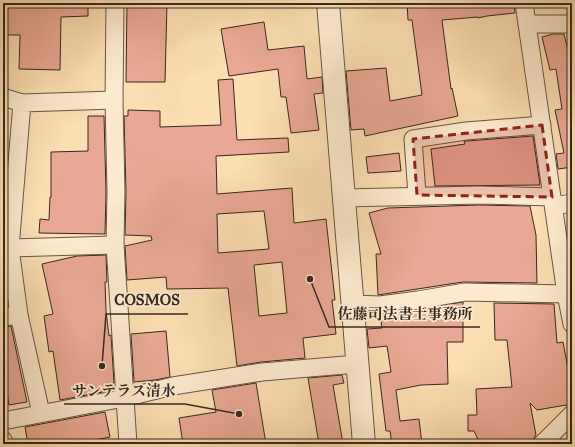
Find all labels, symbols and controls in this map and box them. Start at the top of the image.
callout: COSMOS [106,287,188,314]
text: COSMOS [114,291,180,309]
callout: 佐藤司法書士事務所 [329,300,480,327]
text: 佐藤司法書士事務所 [337,305,473,323]
callout: サンテラス清水 [64,377,185,404]
text: サンテラス清水 [72,382,176,400]

